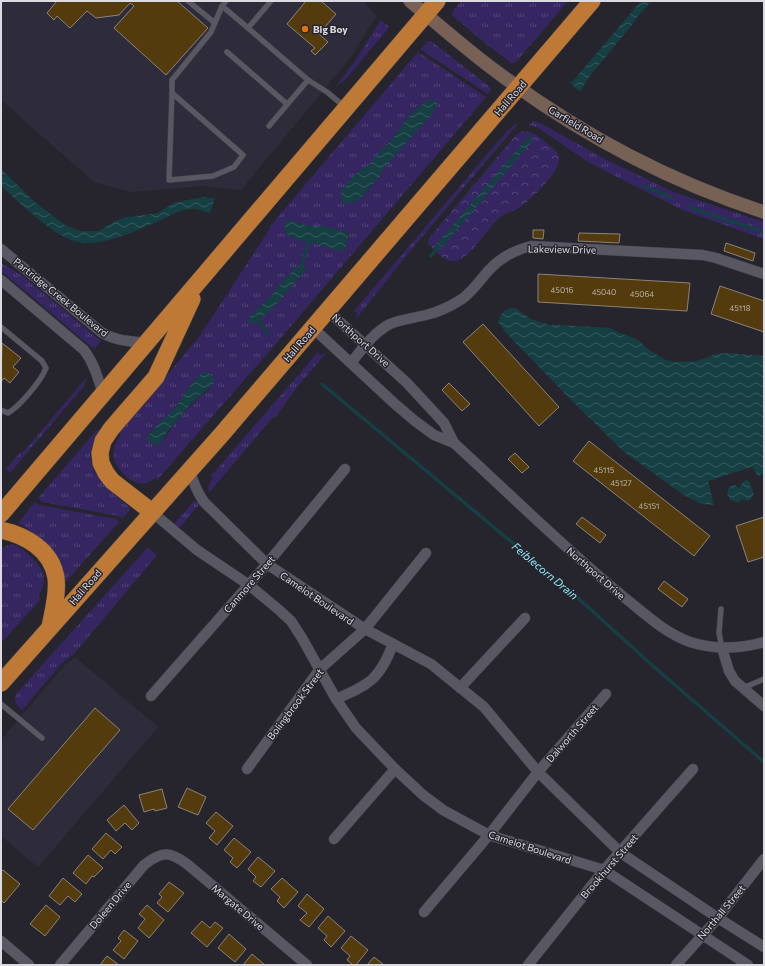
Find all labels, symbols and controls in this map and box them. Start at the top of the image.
place label: Big Boy [313,23,348,35]
marker: Big Boy [300,24,310,34]
street label: Hall Road [491,78,529,118]
street label: Garfield Road [546,103,606,145]
street label: Lakeview Drive [528,242,596,256]
street label: Partridge Creek Boulevard [11,255,111,339]
house number: 45016 [551,285,574,295]
house number: 45040 [592,287,616,297]
house number: 45064 [630,289,654,299]
house number: 45118 [729,303,751,313]
street label: Northport Drive [330,311,392,369]
street label: Hall Road [280,324,318,364]
house number: 45115 [594,465,615,475]
house number: 45127 [610,478,632,488]
house number: 45151 [639,501,659,511]
water label: Feiblecorn Drain [510,539,581,602]
street label: Northport Drive [564,544,628,602]
street label: Canmore Street [221,553,277,615]
street label: Hall Road [66,567,104,607]
street label: Camelot Boulevard [278,569,356,627]
street label: Bolingbrook Street [264,666,326,742]
street label: Dalworth Street [544,702,600,764]
street label: Camelot Boulevard [487,828,573,866]
street label: Brookhurst Street [578,831,640,901]
street label: Doleen Drive [87,879,133,931]
street label: Margate Drive [209,882,267,932]
street label: Northall Street [695,882,747,942]

